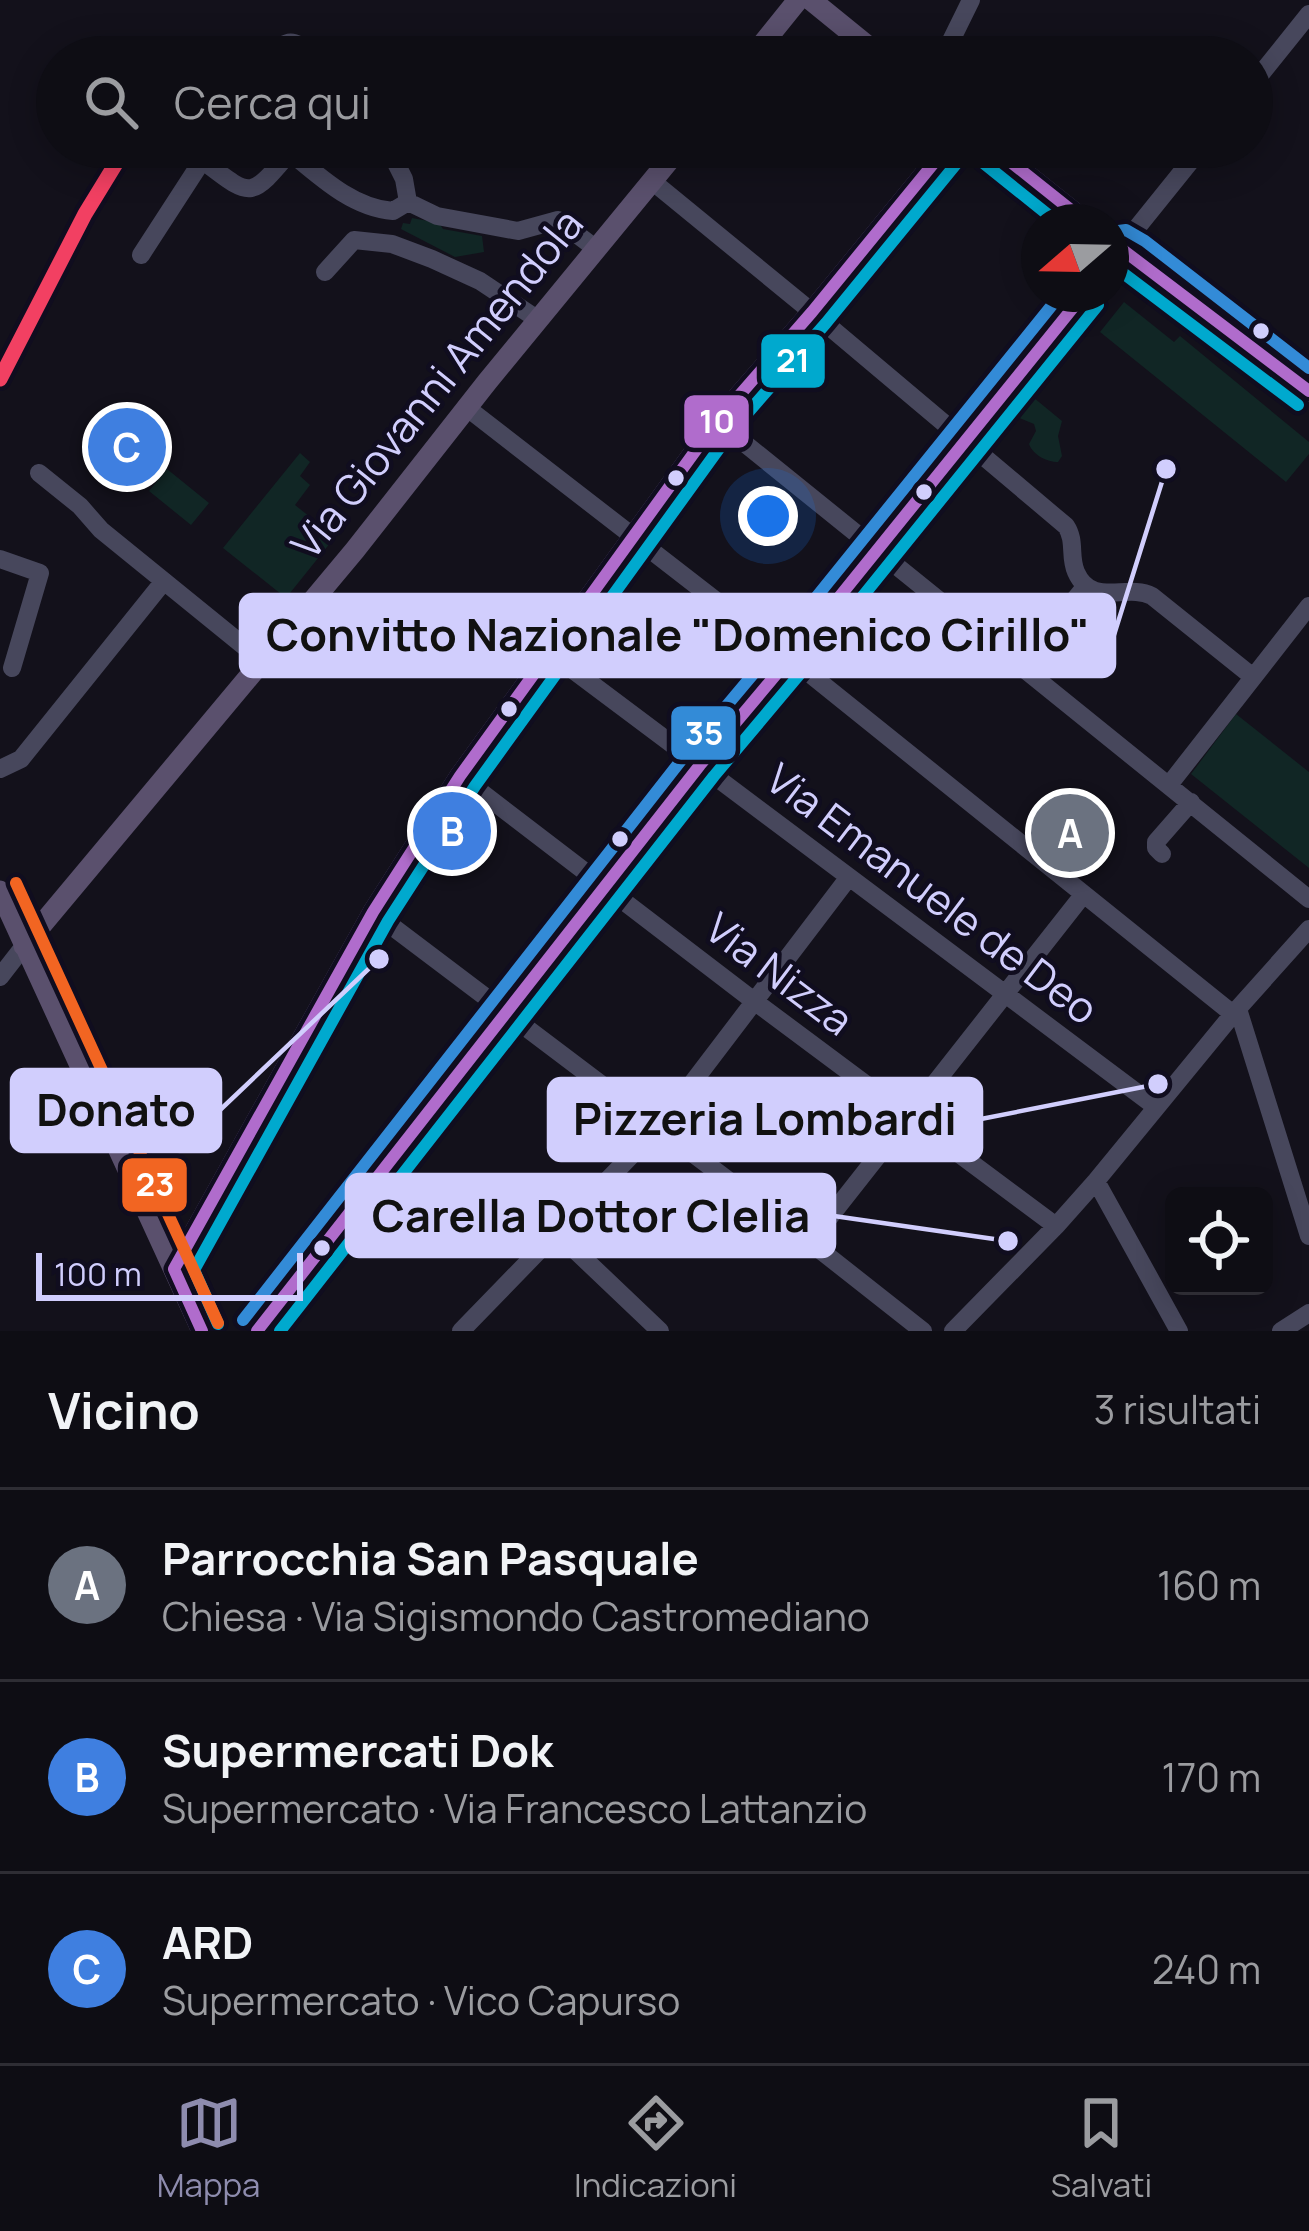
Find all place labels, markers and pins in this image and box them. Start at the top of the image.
unlabelled marker [1250,320,1272,342]
pin: C [88,402,166,492]
unlabelled marker [665,467,687,489]
unlabelled marker [913,481,935,503]
callout: Convitto Nazionale "Domenico Cirillo" [241,595,1114,676]
unlabelled marker [498,698,520,720]
pin: B [413,786,491,876]
pin: A [1031,788,1109,878]
unlabelled marker [609,828,631,850]
callout: Donato [12,1070,220,1151]
callout: Pizzeria Lombardi [549,1079,981,1160]
callout: Carella Dottor Clelia [347,1175,834,1256]
unlabelled marker [311,1237,333,1259]

